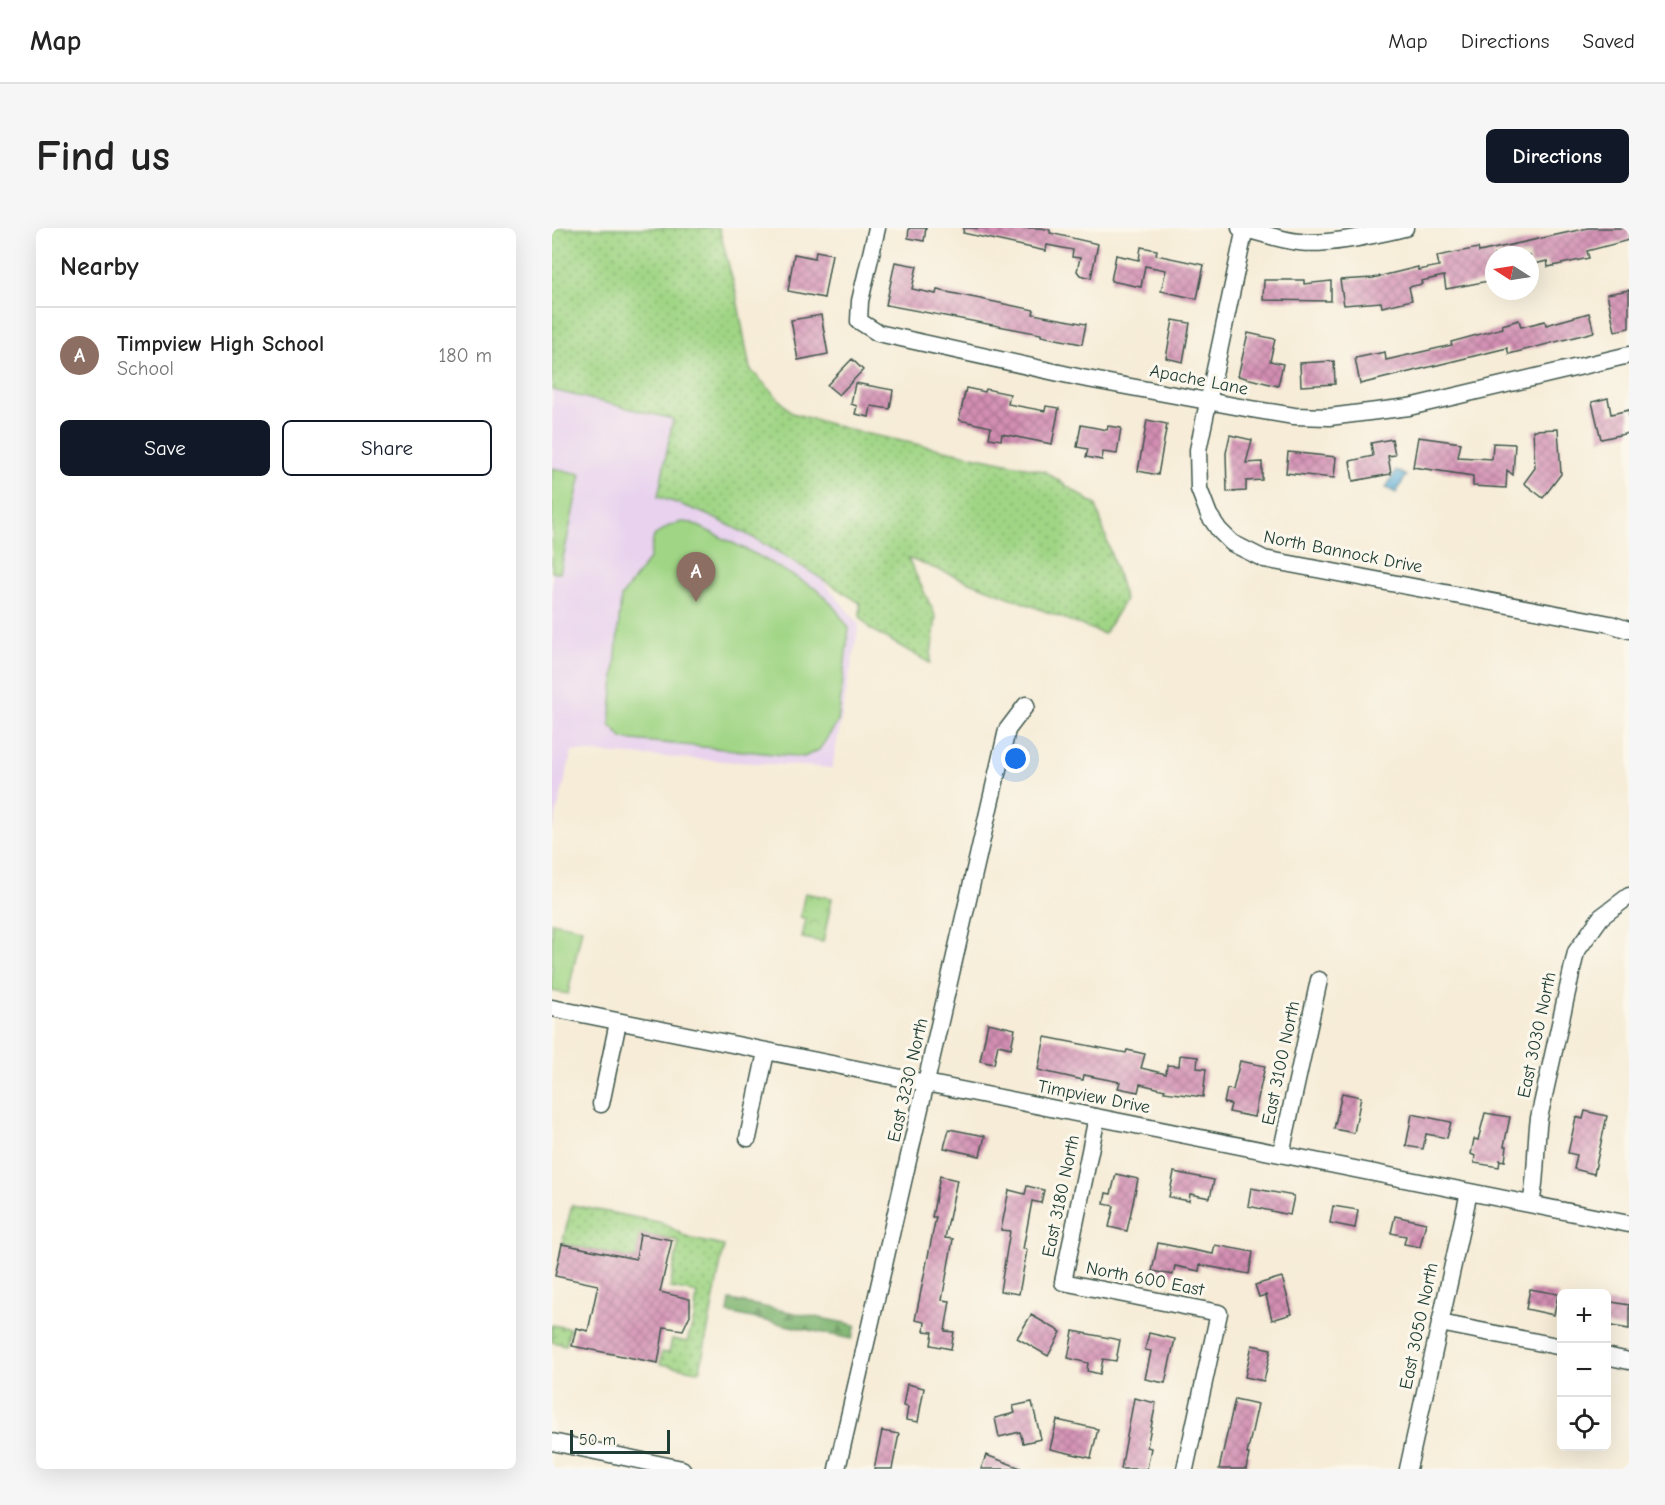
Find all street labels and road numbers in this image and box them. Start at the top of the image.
street label: Apache Lane [1148,360,1250,400]
street label: North Bannock Drive [1262,526,1424,578]
street label: East 3030 North [1513,970,1561,1100]
street label: East 3100 North [1258,999,1304,1127]
street label: East 3230 North [884,1016,932,1144]
street label: Timpview Drive [1036,1076,1152,1118]
street label: East 3180 North [1038,1133,1084,1259]
street label: North 600 East [1084,1257,1207,1301]
street label: East 3050 North [1395,1261,1443,1391]

